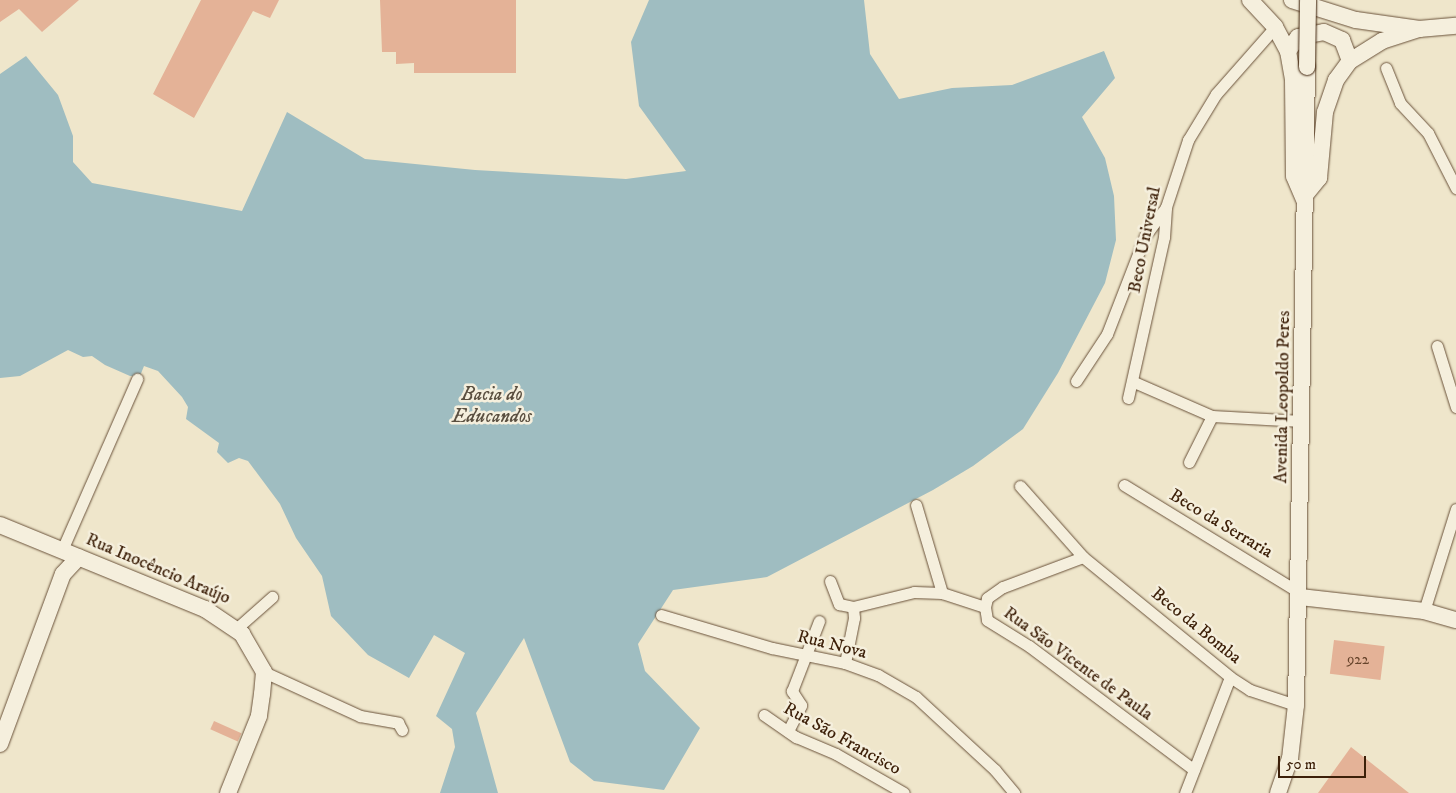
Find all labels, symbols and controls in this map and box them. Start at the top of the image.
street label: Beco Universal [1124,185,1166,295]
street label: Avenida Leopoldo Peres [1271,310,1295,484]
water label: Bacia do Educandos [452,384,532,428]
street label: Beco da Serraria [1165,485,1277,563]
street label: Rua Inocêncio Araújo [83,529,233,609]
street label: Beco da Bomba [1147,583,1245,669]
street label: Rua São Vicente de Paula [999,603,1157,725]
street label: Rua Nova [795,626,869,664]
house number: 922 [1347,651,1369,669]
street label: Rua São Francisco [780,698,904,780]
scale bar [1281,746,1368,778]
text: 50 m [1286,755,1316,774]

